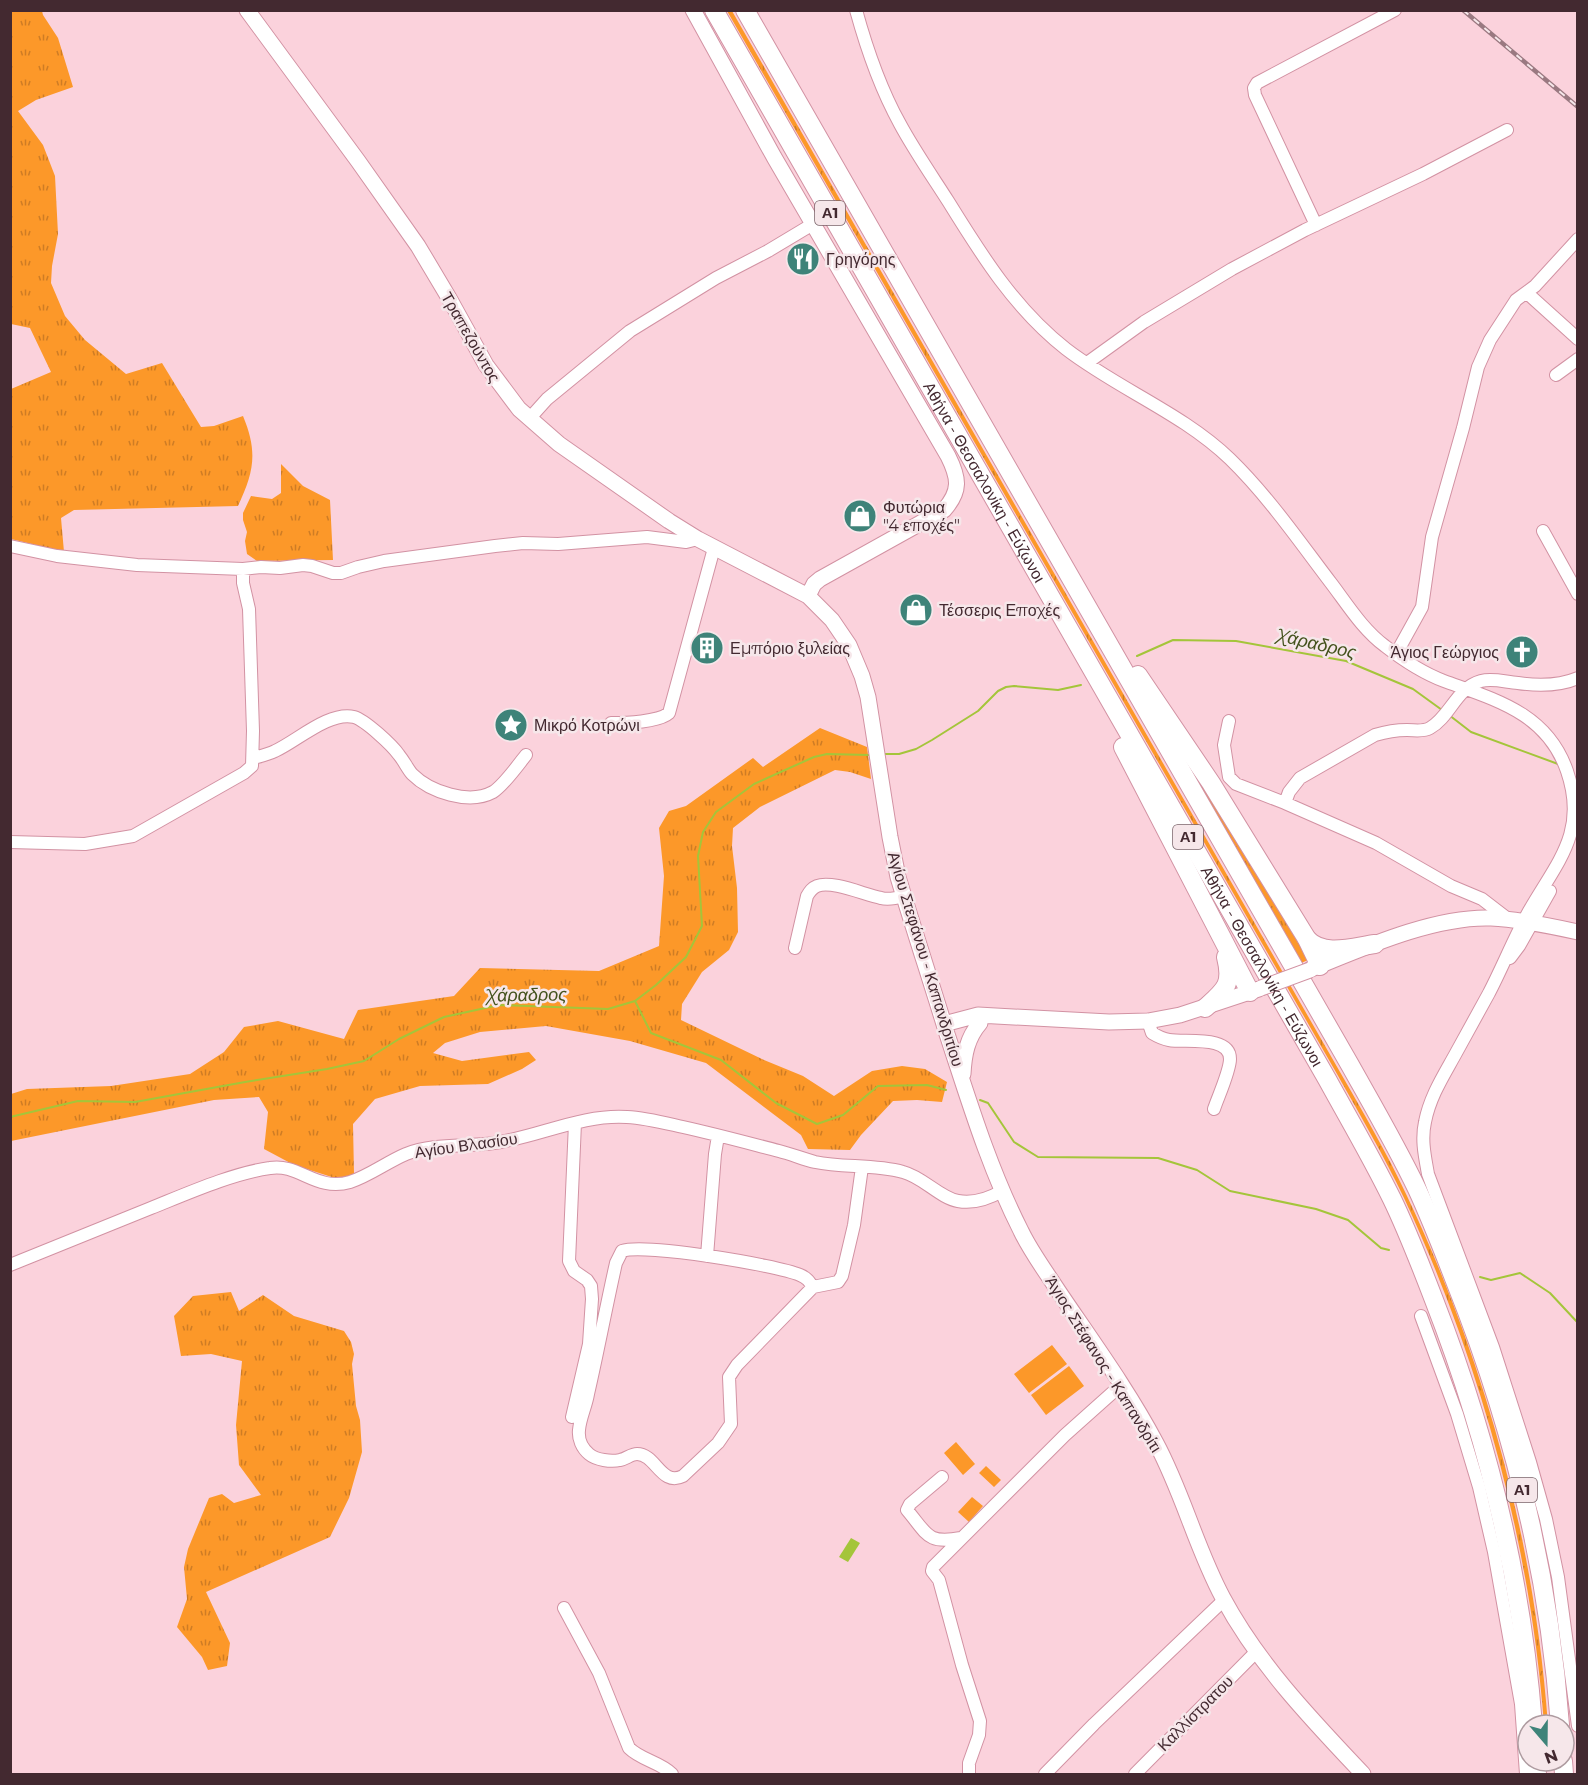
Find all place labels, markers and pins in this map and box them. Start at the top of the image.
restaurant icon: Γρηγόρης [785,241,821,277]
place label: Γρηγόρης [826,250,896,269]
shop icon: Φυτώρια "4 εποχές" [842,498,878,534]
place label: Φυτώρια "4 εποχές" [883,498,960,535]
shop icon: Τέσσερις Εποχές [898,592,934,628]
place label: Τέσσερις Εποχές [939,601,1060,620]
building icon: Εμπόριο ξυλείας [689,630,725,666]
church icon: Άγιος Γεώργιος [1504,634,1540,670]
place label: Εμπόριο ξυλείας [730,639,850,658]
place label: Άγιος Γεώργιος [1391,643,1499,662]
place icon: Μικρό Κοτρώνι [493,707,529,743]
place label: Μικρό Κοτρώνι [534,716,640,735]

